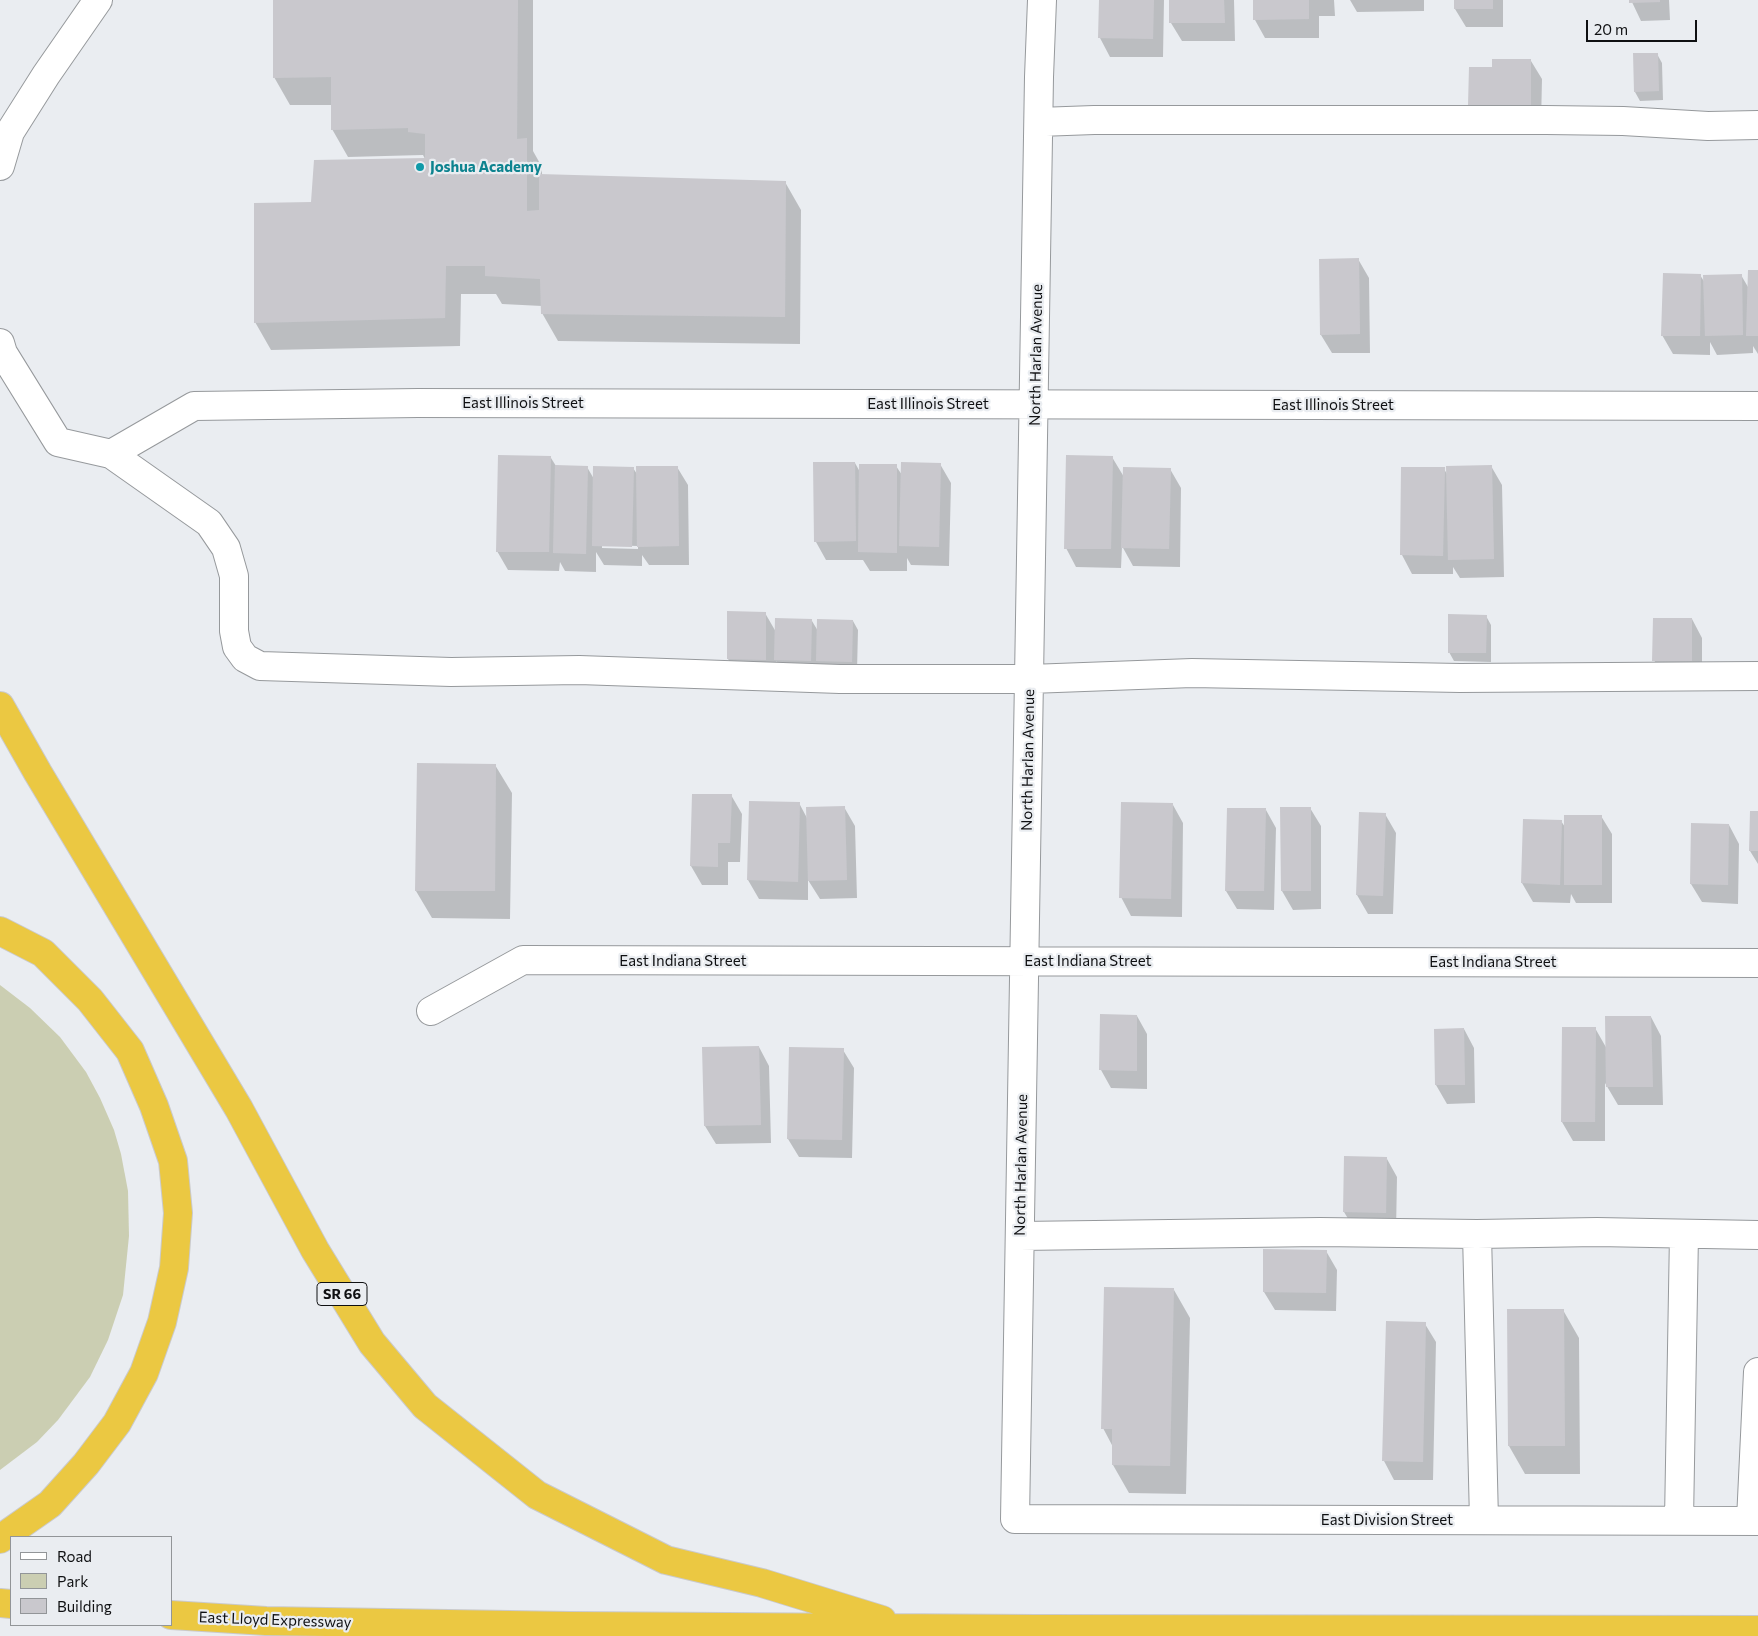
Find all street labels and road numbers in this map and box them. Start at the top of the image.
street label: North Harlan Avenue [1026,284,1046,426]
street label: East Illinois Street [462,394,584,412]
street label: East Illinois Street [867,395,989,413]
street label: East Illinois Street [1272,396,1394,414]
street label: North Harlan Avenue [1018,689,1038,831]
street label: East Indiana Street [619,952,747,970]
street label: East Indiana Street [1024,952,1152,970]
street label: East Indiana Street [1429,953,1557,971]
street label: North Harlan Avenue [1011,1094,1031,1236]
road number: SR 66 [317,1282,367,1306]
street label: East Division Street [1321,1511,1453,1529]
street label: East Lloyd Expressway [198,1608,352,1632]

